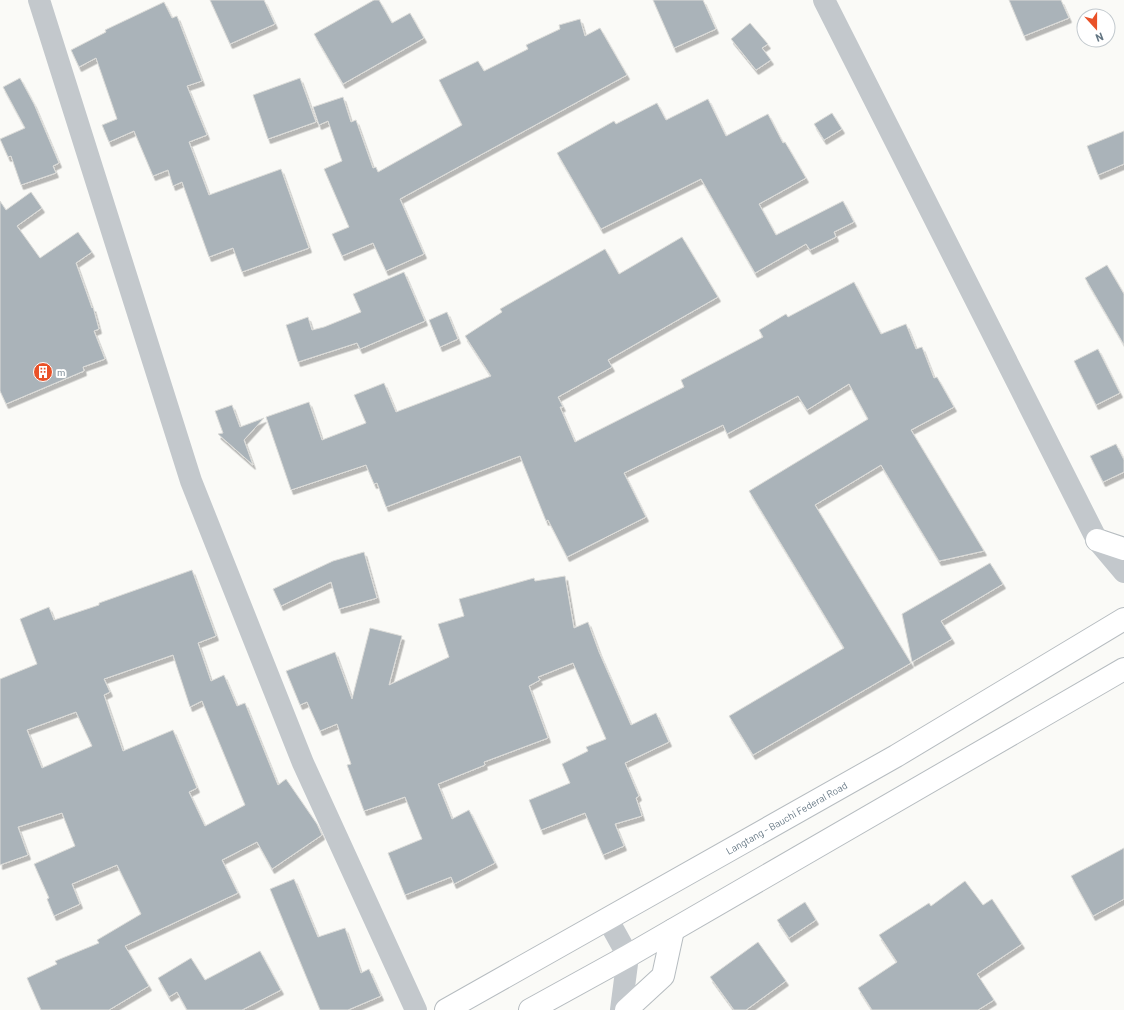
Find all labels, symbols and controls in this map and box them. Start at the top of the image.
north arrow [1076,8,1116,48]
text: N [1094,30,1106,45]
building icon: m [32,361,54,383]
place label: m [57,366,65,378]
street label: Langtang - Bauchi Federal Road [724,779,849,857]

